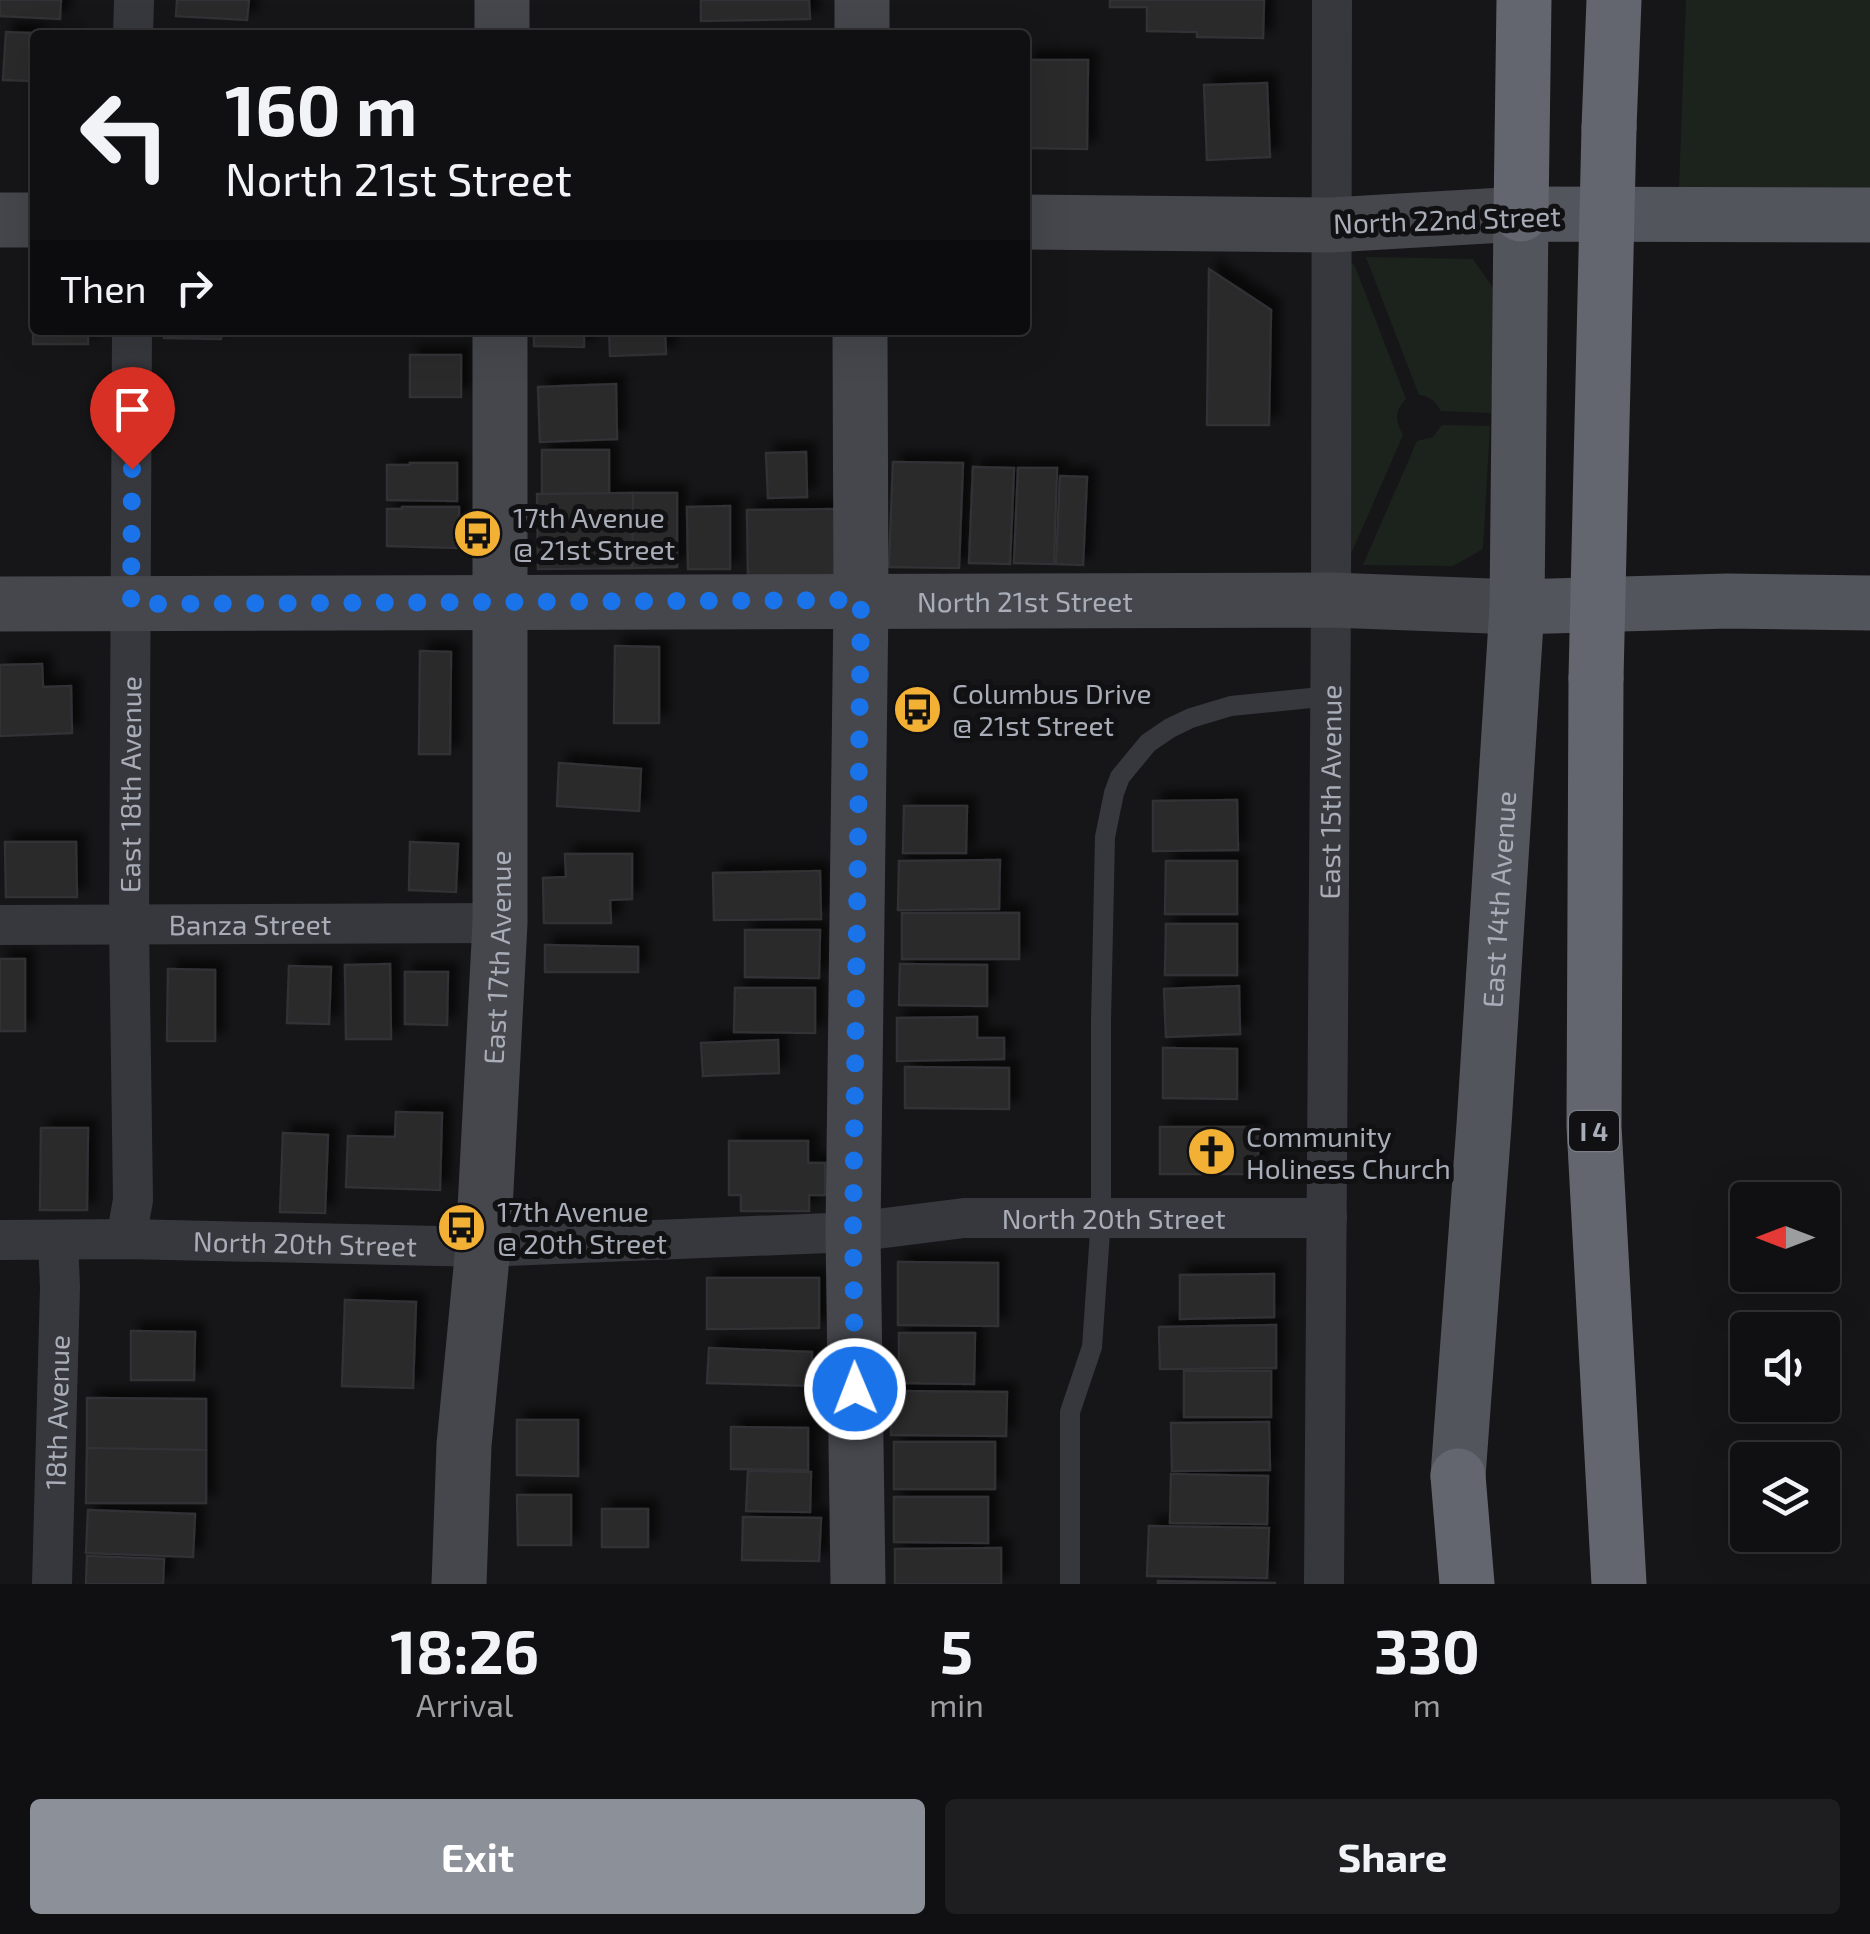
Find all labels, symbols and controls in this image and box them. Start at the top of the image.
text: 160 m [225,66,418,150]
icon: left [60,70,190,200]
text: North 21st Street [225,151,572,205]
street label: North 22nd Street [1333,198,1561,240]
icon: right [167,260,222,315]
text: Then [60,265,147,311]
pin [90,367,175,470]
icon: arrive [105,382,160,437]
place label: 17th Avenue @ 21st Street [513,500,675,566]
bus stop icon: 17th Avenue @ 21st Street [452,507,504,559]
street label: North 21st Street [917,584,1133,618]
street label: East 18th Avenue [112,676,147,893]
place label: Columbus Drive @ 21st Street [952,676,1152,742]
bus stop icon: Columbus Drive @ 21st Street [891,683,943,735]
street label: East 15th Avenue [1312,684,1347,900]
street label: East 14th Avenue [1475,790,1522,1009]
street label: East 17th Avenue [476,850,517,1065]
street label: Banza Street [169,907,331,941]
road number: I 4 [1569,1111,1619,1151]
place label: Community Holiness Church [1246,1119,1451,1185]
church icon: Community Holiness Church [1185,1126,1237,1178]
north arrow [1730,1182,1840,1292]
map controls [1730,1182,1840,1552]
place label: 17th Avenue @ 20th Street [497,1194,667,1260]
bus stop icon: 17th Avenue @ 20th Street [436,1201,488,1253]
street label: North 20th Street [1002,1201,1226,1235]
street label: North 20th Street [193,1224,417,1263]
button: sound [1730,1312,1840,1422]
street label: 18th Avenue [38,1334,76,1490]
position arrow [803,1337,907,1441]
button: layers [1730,1442,1840,1552]
text: 18:26 [390,1614,539,1686]
text: 5 [940,1614,973,1686]
text: 330 [1374,1614,1480,1686]
text: Arrival [416,1685,513,1723]
text: min [929,1685,984,1723]
text: m [1413,1685,1441,1723]
button: Exit [30,1799,925,1914]
button: Share [945,1799,1840,1914]

